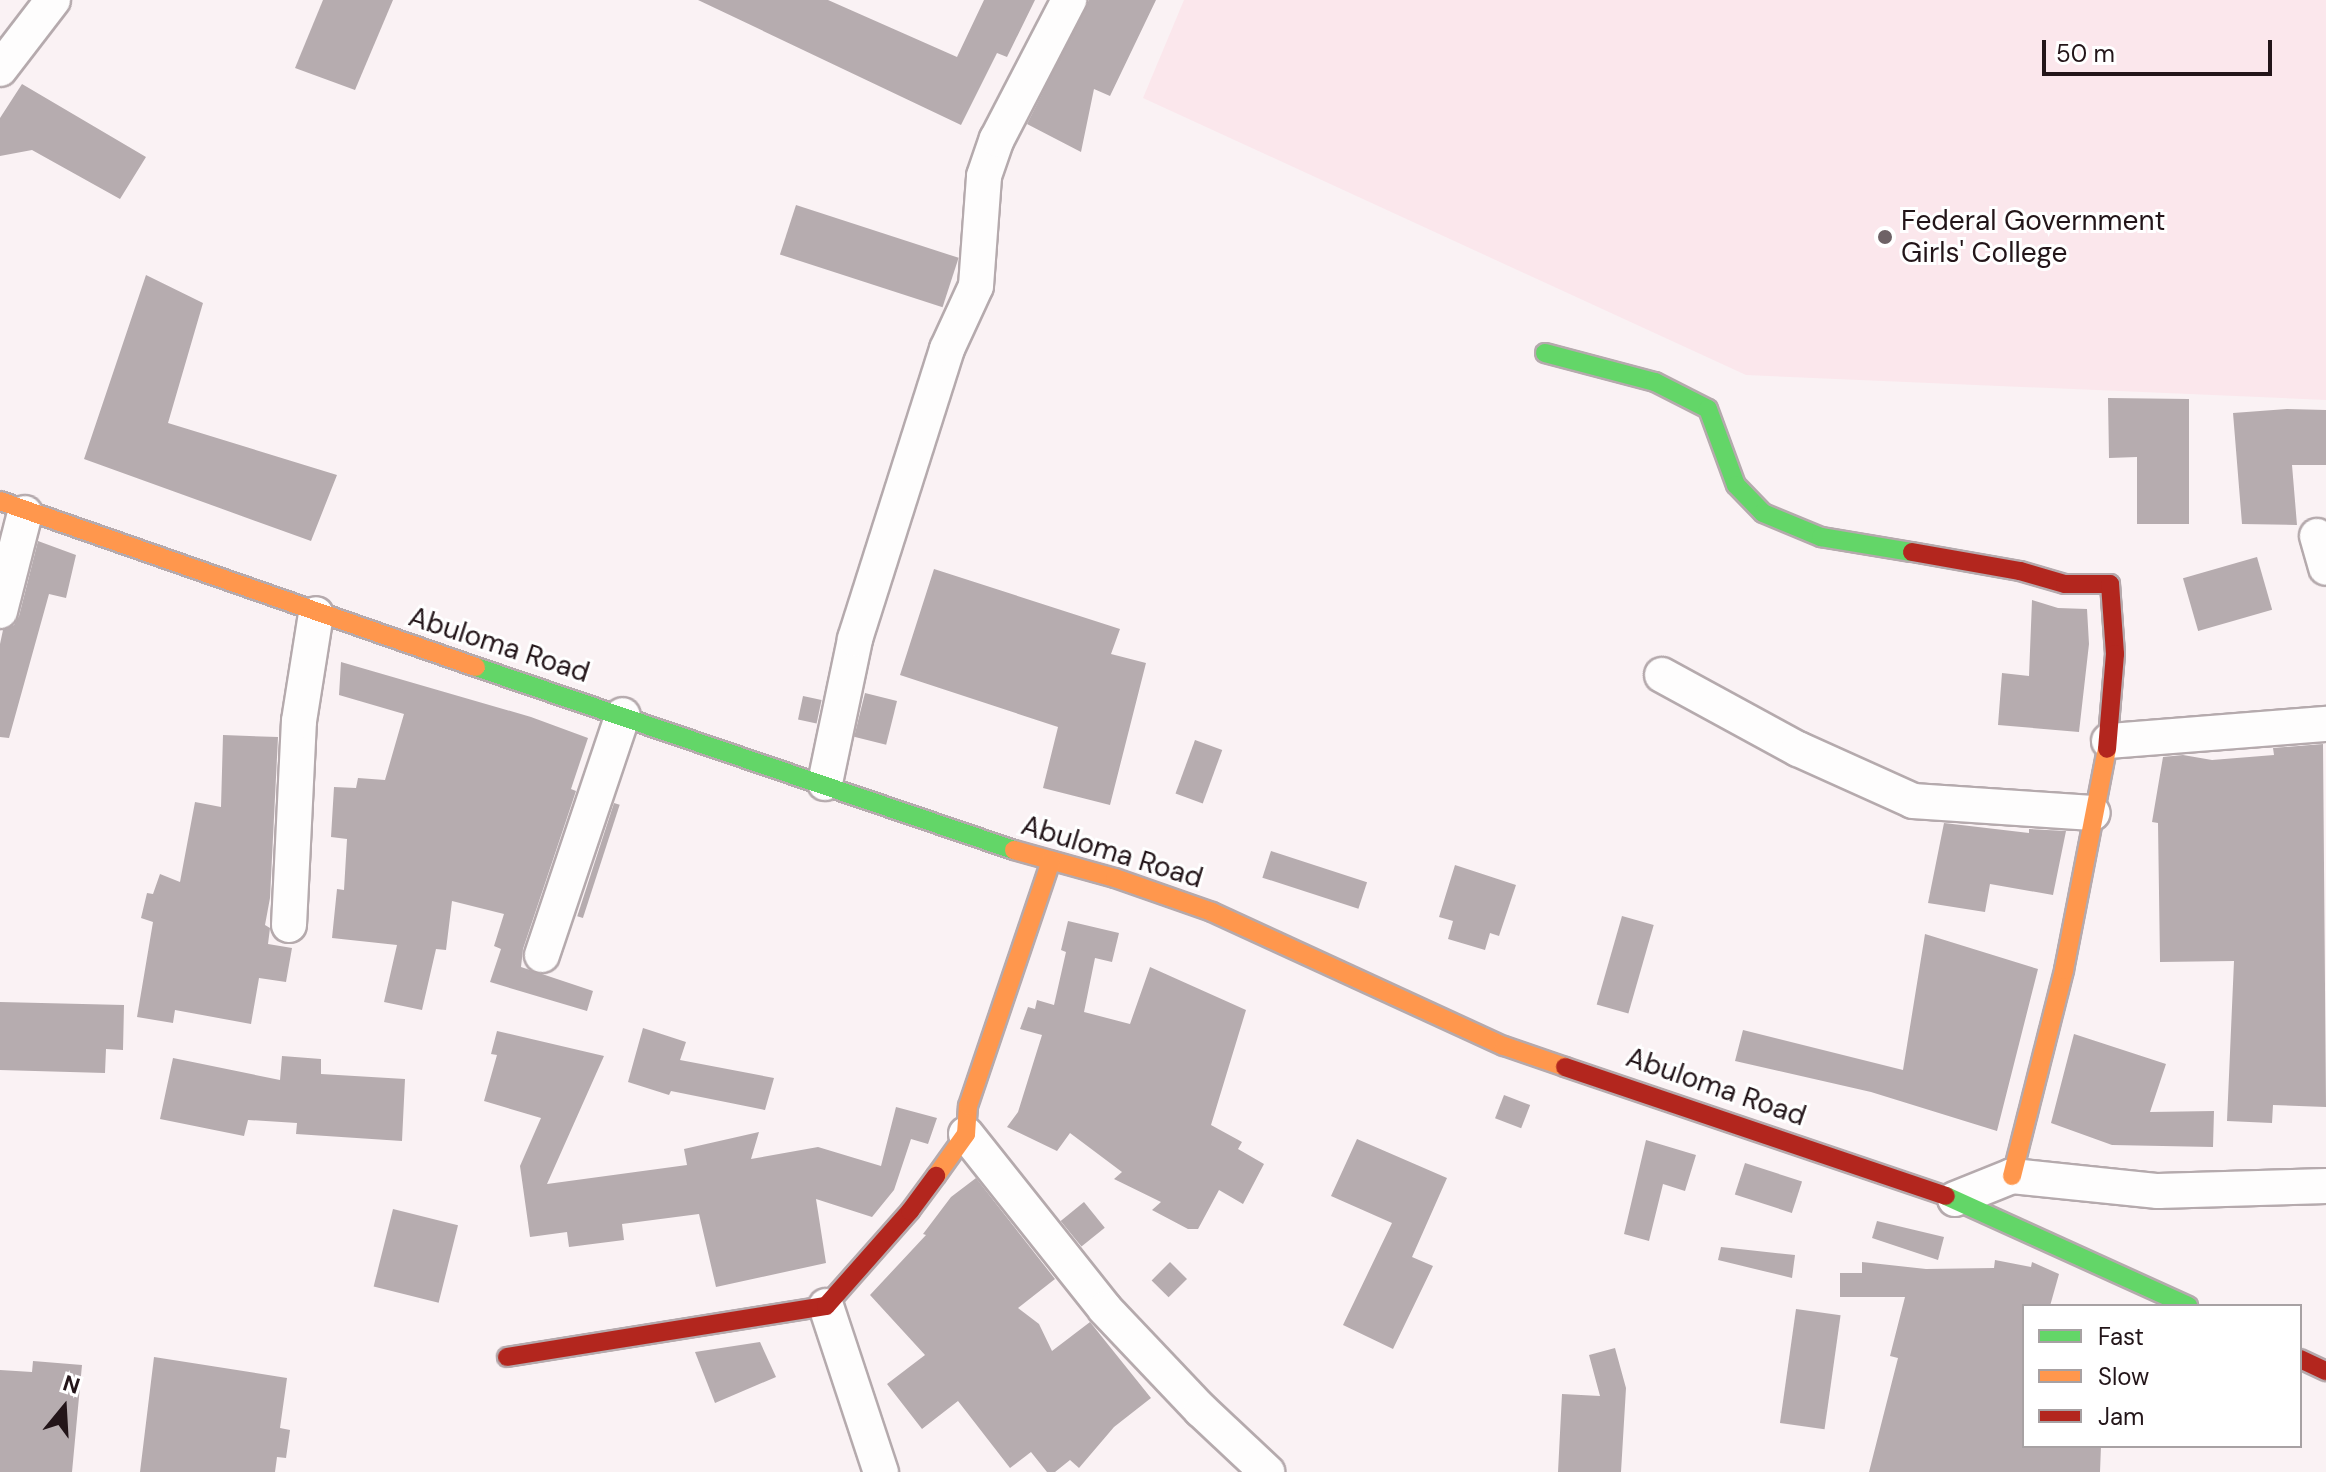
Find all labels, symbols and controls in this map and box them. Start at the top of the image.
scale bar [2046,24,2276,74]
text: 50 m [2056,38,2115,69]
place label: Federal Government Girls' College [1901,204,2165,270]
marker: Federal Government Girls' College [1876,228,1894,246]
street label: Abuloma Road [404,600,594,690]
street label: Abuloma Road [1017,808,1207,896]
street label: Abuloma Road [1622,1041,1810,1133]
legend [2022,1304,2302,1448]
text: Fast [2098,1321,2144,1352]
text: Slow [2098,1361,2149,1392]
north arrow [24,1368,104,1448]
text: N [59,1368,84,1401]
text: Jam [2098,1401,2144,1432]

